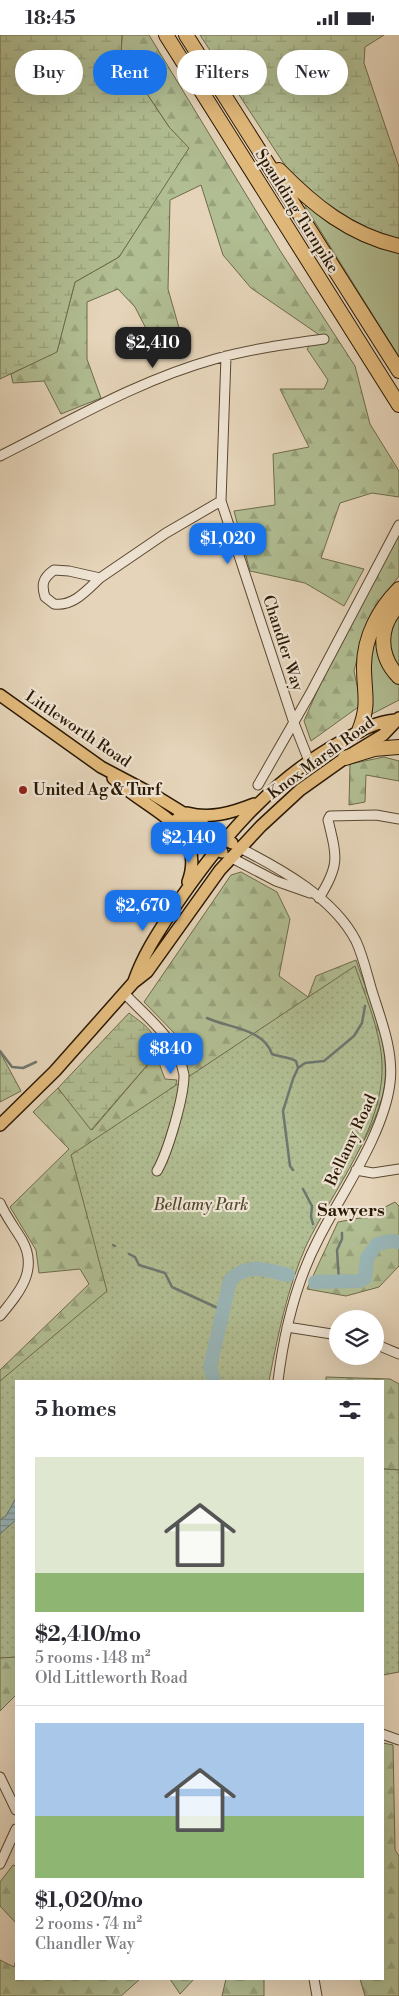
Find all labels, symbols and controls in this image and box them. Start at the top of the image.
text: 18:45 [25,6,76,30]
chip: Buy [15,50,83,95]
chip: Rent [93,50,167,95]
chip: Filters [177,50,267,95]
chip: New [277,50,348,95]
street label: Spaulding Turnpike [251,145,343,277]
pin: $2,410 [112,327,194,369]
text: $2,410 [126,333,180,353]
pin: $1,020 [187,523,269,565]
text: $1,020 [200,529,256,549]
street label: Chandler Way [258,593,308,694]
street label: Littleworth Road [21,686,135,772]
street label: Knox Marsh Road [264,712,378,804]
place label: United Ag & Turf [33,780,163,800]
marker: United Ag & Turf [17,784,29,796]
pin: $2,140 [148,821,230,864]
text: $2,140 [162,828,216,848]
pin: $2,670 [102,889,184,932]
text: $2,670 [116,896,170,916]
pin: $840 [141,1033,201,1075]
text: $840 [150,1039,192,1059]
street label: Bellamy Road [321,1091,381,1190]
park label: Bellamy Park [153,1195,248,1215]
district label: Sawyers [317,1199,385,1222]
map controls [329,1310,384,1365]
button: layers [329,1310,384,1365]
icon: filters [336,1396,364,1424]
text: 5 homes [35,1397,116,1423]
icon: home [155,1490,245,1580]
text: $2,410/mo [35,1622,141,1648]
text: 5 rooms · 148 m² [35,1648,151,1668]
text: Old Littleworth Road [35,1668,188,1688]
icon: home [155,1755,245,1845]
text: $1,020/mo [35,1888,143,1914]
text: 2 rooms · 74 m² [35,1914,142,1934]
text: Chandler Way [35,1934,135,1954]

